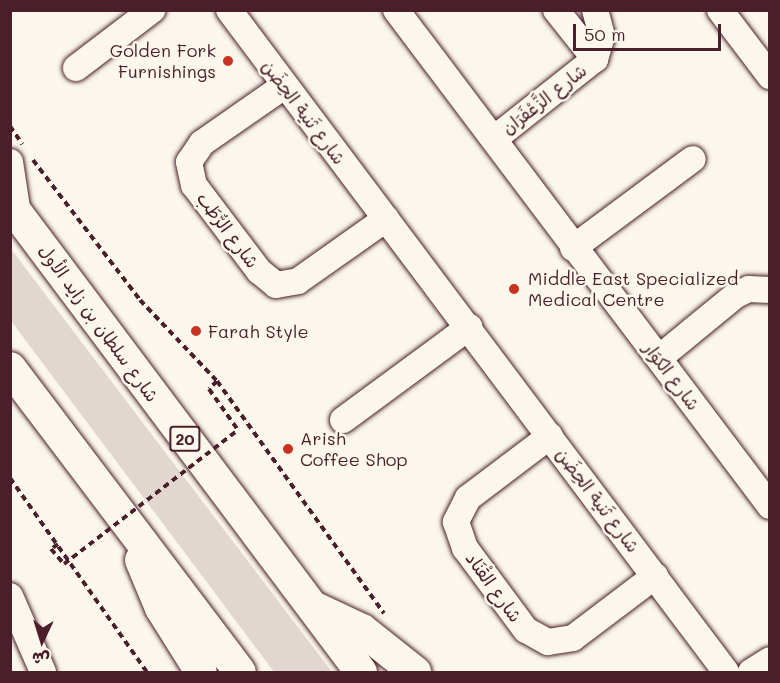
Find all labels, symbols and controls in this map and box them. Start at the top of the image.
scale bar [576,12,724,50]
text: 50 m [584,22,626,46]
place label: Golden Fork Furnishings [110,40,216,82]
marker: Golden Fork Furnishings [221,54,235,68]
street label: شارع ثَنية الحِضَن [258,56,350,168]
street label: شارع الزَّعْفَرَان [497,59,591,139]
street label: شارع الرُّطَب [193,188,263,272]
street label: شارع سلطان بن زايد الأول [35,240,163,406]
place label: Middle East Specialized Medical Centre [528,268,738,310]
marker: Middle East Specialized Medical Centre [505,280,523,298]
place label: Farah Style [208,320,309,342]
marker: Farah Style [189,324,203,338]
street label: شارع الكوَار [639,338,705,414]
road number: 20 [168,426,201,452]
place label: Arish Coffee Shop [300,428,408,470]
marker: Arish Coffee Shop [281,442,295,456]
street label: شارع ثَنية الحِضَن [552,444,644,556]
street label: شارع القْنَاد [461,548,527,626]
north arrow [12,611,72,671]
text: ش [31,648,50,671]

